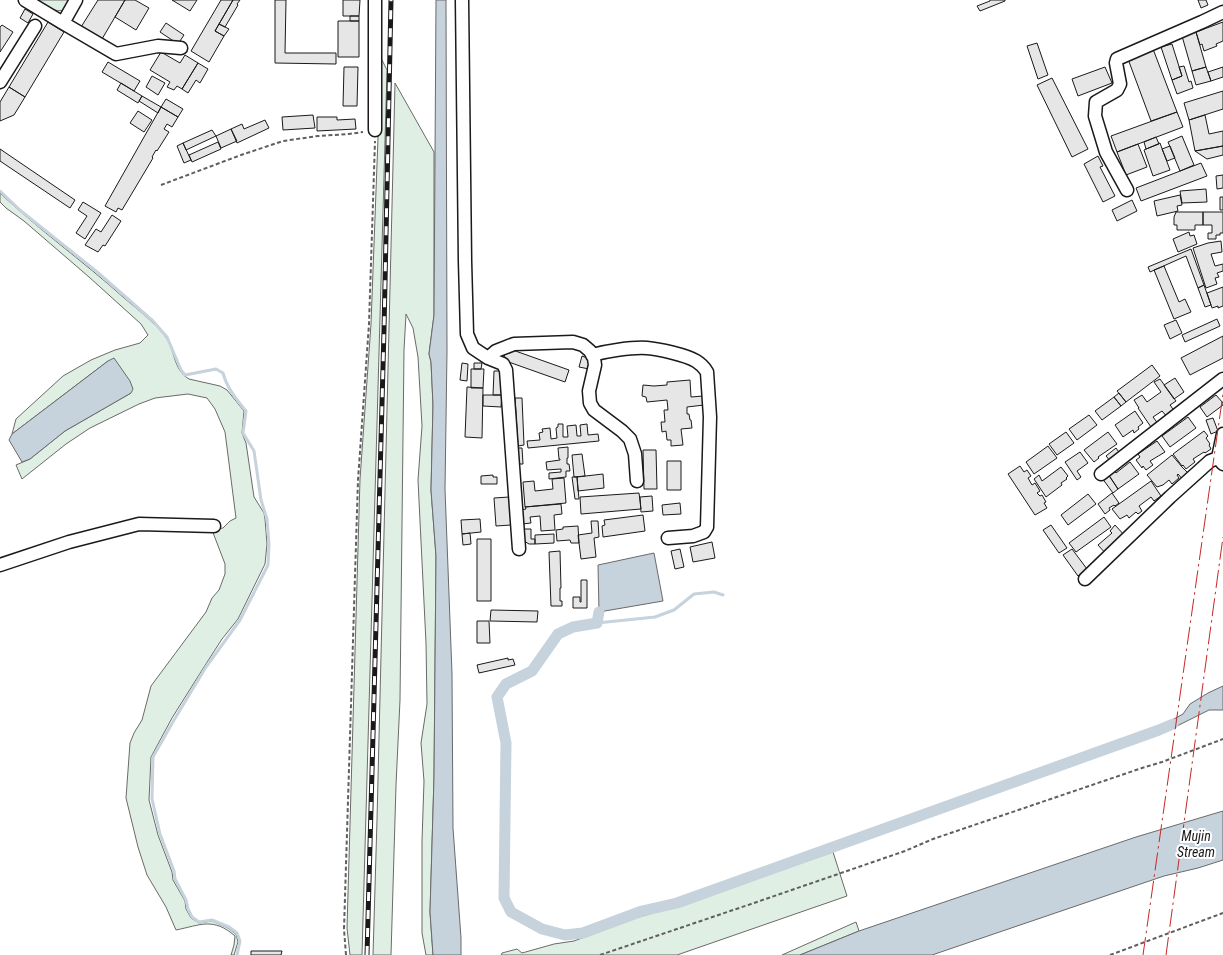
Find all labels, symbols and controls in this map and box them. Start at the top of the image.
water label: Mujin Stream [1177,828,1215,860]

